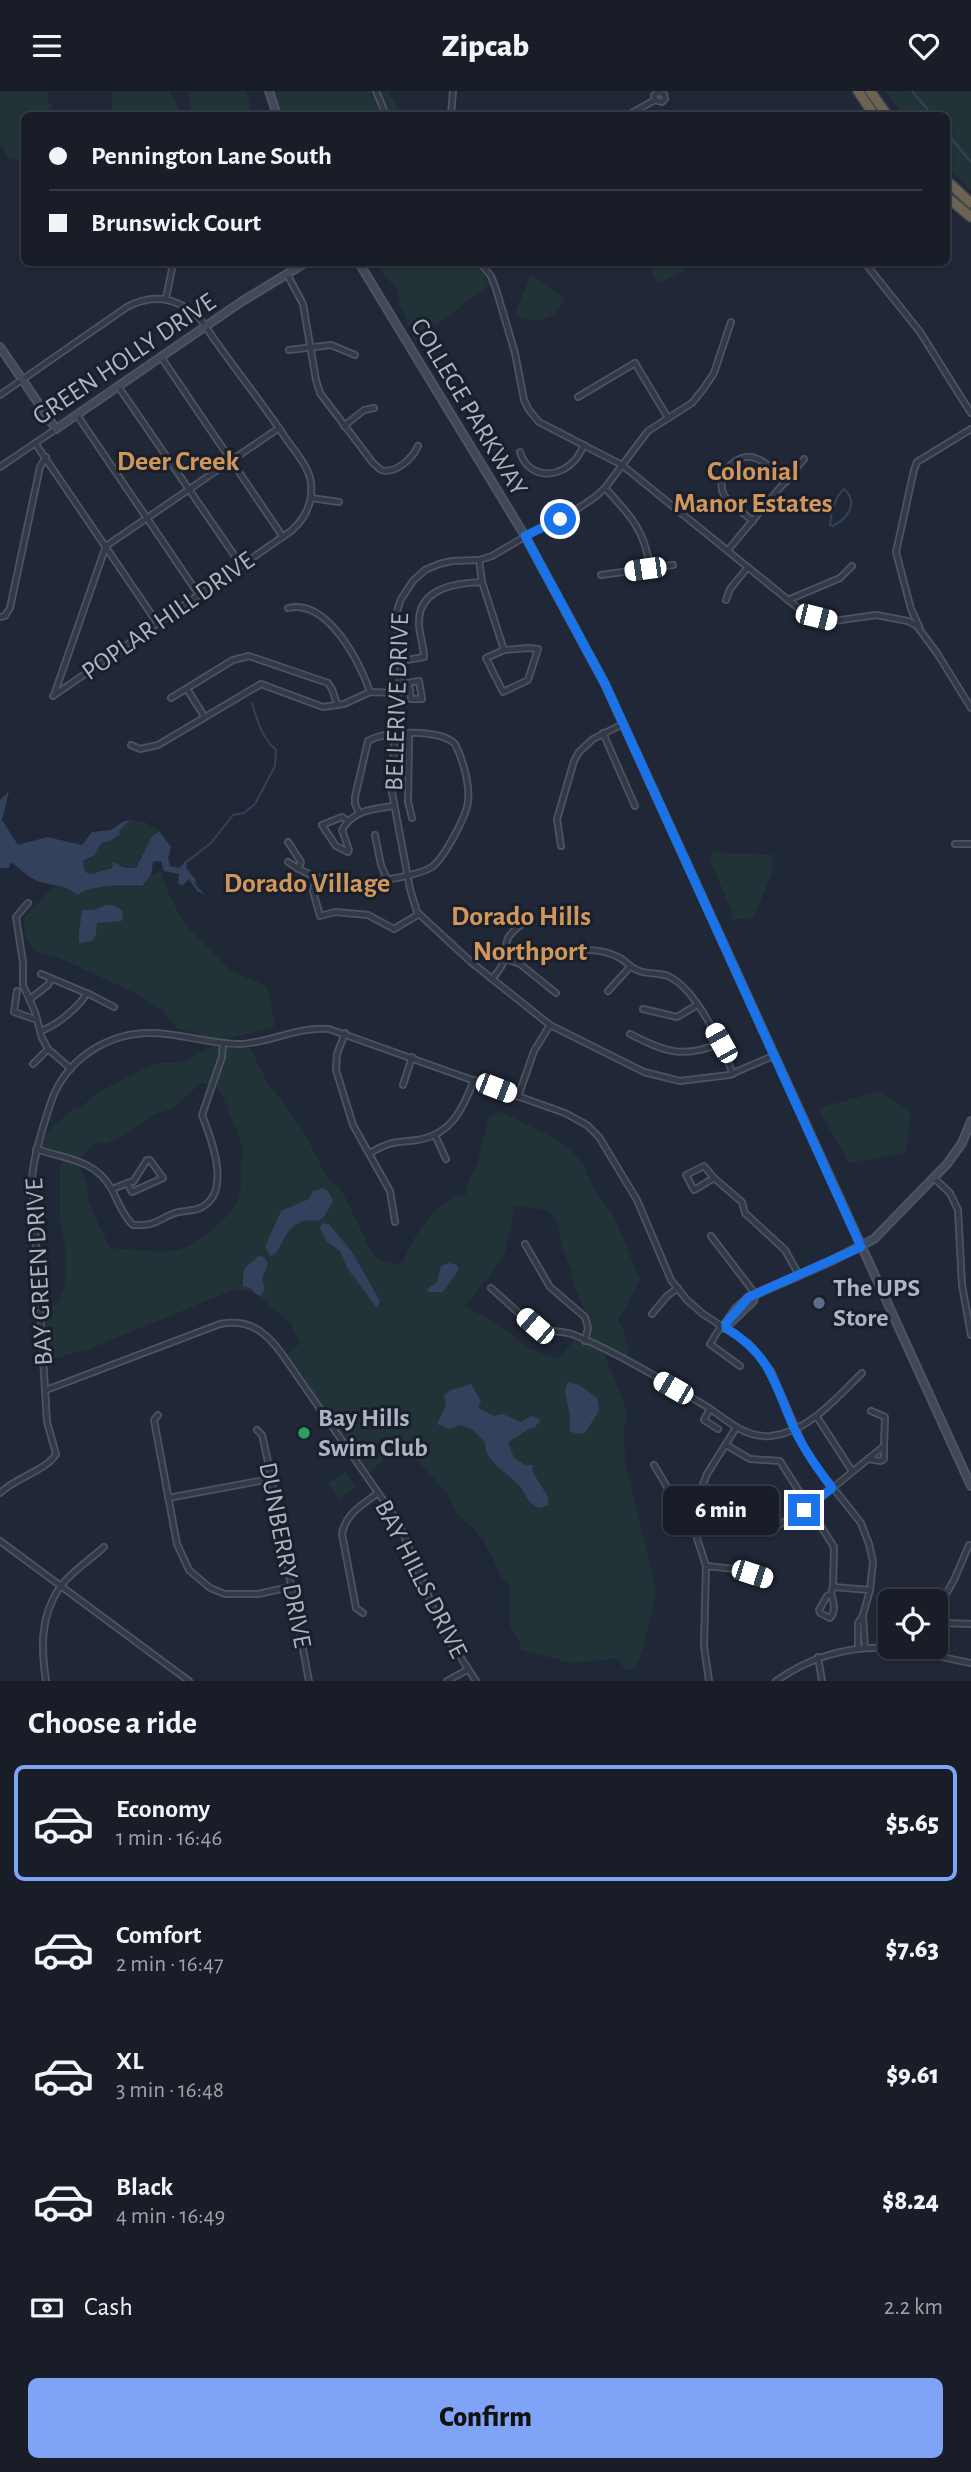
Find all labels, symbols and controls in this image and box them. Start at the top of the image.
icon: menu [28,27,66,65]
icon: heart [905,27,943,65]
text: Zipcab [442,30,529,62]
text: Pennington Lane South [91,143,332,169]
text: Brunswick Court [91,210,261,236]
street label: GREEN HOLLY DRIVE [28,288,220,430]
street label: COLLEGE PARKWAY [406,314,532,501]
district label: Deer Creek [117,448,239,476]
district label: Colonial Manor Estates [674,458,832,518]
route start [544,503,576,535]
street label: POPLAR HILL DRIVE [77,547,259,685]
car [623,556,668,582]
car [794,602,839,632]
street label: BELLERIVE DRIVE [381,613,413,791]
district label: Dorado Village [224,870,390,898]
district label: Dorado Hills [451,903,591,931]
district label: Northport [473,938,588,966]
car [702,1020,741,1066]
car [473,1071,520,1105]
street label: BAY GREEN DRIVE [21,1178,57,1366]
place label: The UPS Store [833,1275,920,1331]
marker: The UPS Store [811,1295,827,1311]
car [513,1304,558,1348]
car [650,1368,697,1408]
place label: Bay Hills Swim Club [318,1405,428,1461]
marker: Bay Hills Swim Club [296,1425,312,1441]
street label: DUNBERRY DRIVE [254,1460,316,1650]
callout: 6 min [664,1485,780,1535]
route end [788,1494,820,1526]
street label: BAY HILLS DRIVE [370,1496,472,1662]
text: 6 min [695,1499,747,1522]
car [729,1558,776,1590]
map controls [878,1589,948,1659]
button: locate [878,1589,948,1659]
text: Choose a ride [28,1707,197,1739]
icon: car [32,1792,95,1855]
text: Economy [116,1796,210,1822]
text: $5.65 [886,1810,939,1836]
text: 1 min · 16:46 [116,1827,222,1850]
icon: car [32,1918,95,1981]
text: Comfort [116,1922,201,1948]
text: $7.63 [886,1936,939,1962]
text: 2 min · 16:47 [116,1953,224,1976]
icon: car [32,2044,95,2107]
text: XL [116,2048,143,2074]
text: $9.61 [886,2062,939,2088]
text: 3 min · 16:48 [116,2079,224,2102]
icon: car [32,2170,95,2233]
text: Black [116,2174,173,2200]
text: $8.24 [882,2188,939,2214]
text: 4 min · 16:49 [116,2205,225,2228]
icon: cash [28,2289,66,2327]
text: Cash [84,2294,133,2320]
text: 2.2 km [884,2296,943,2319]
button: Confirm [28,2378,943,2458]

